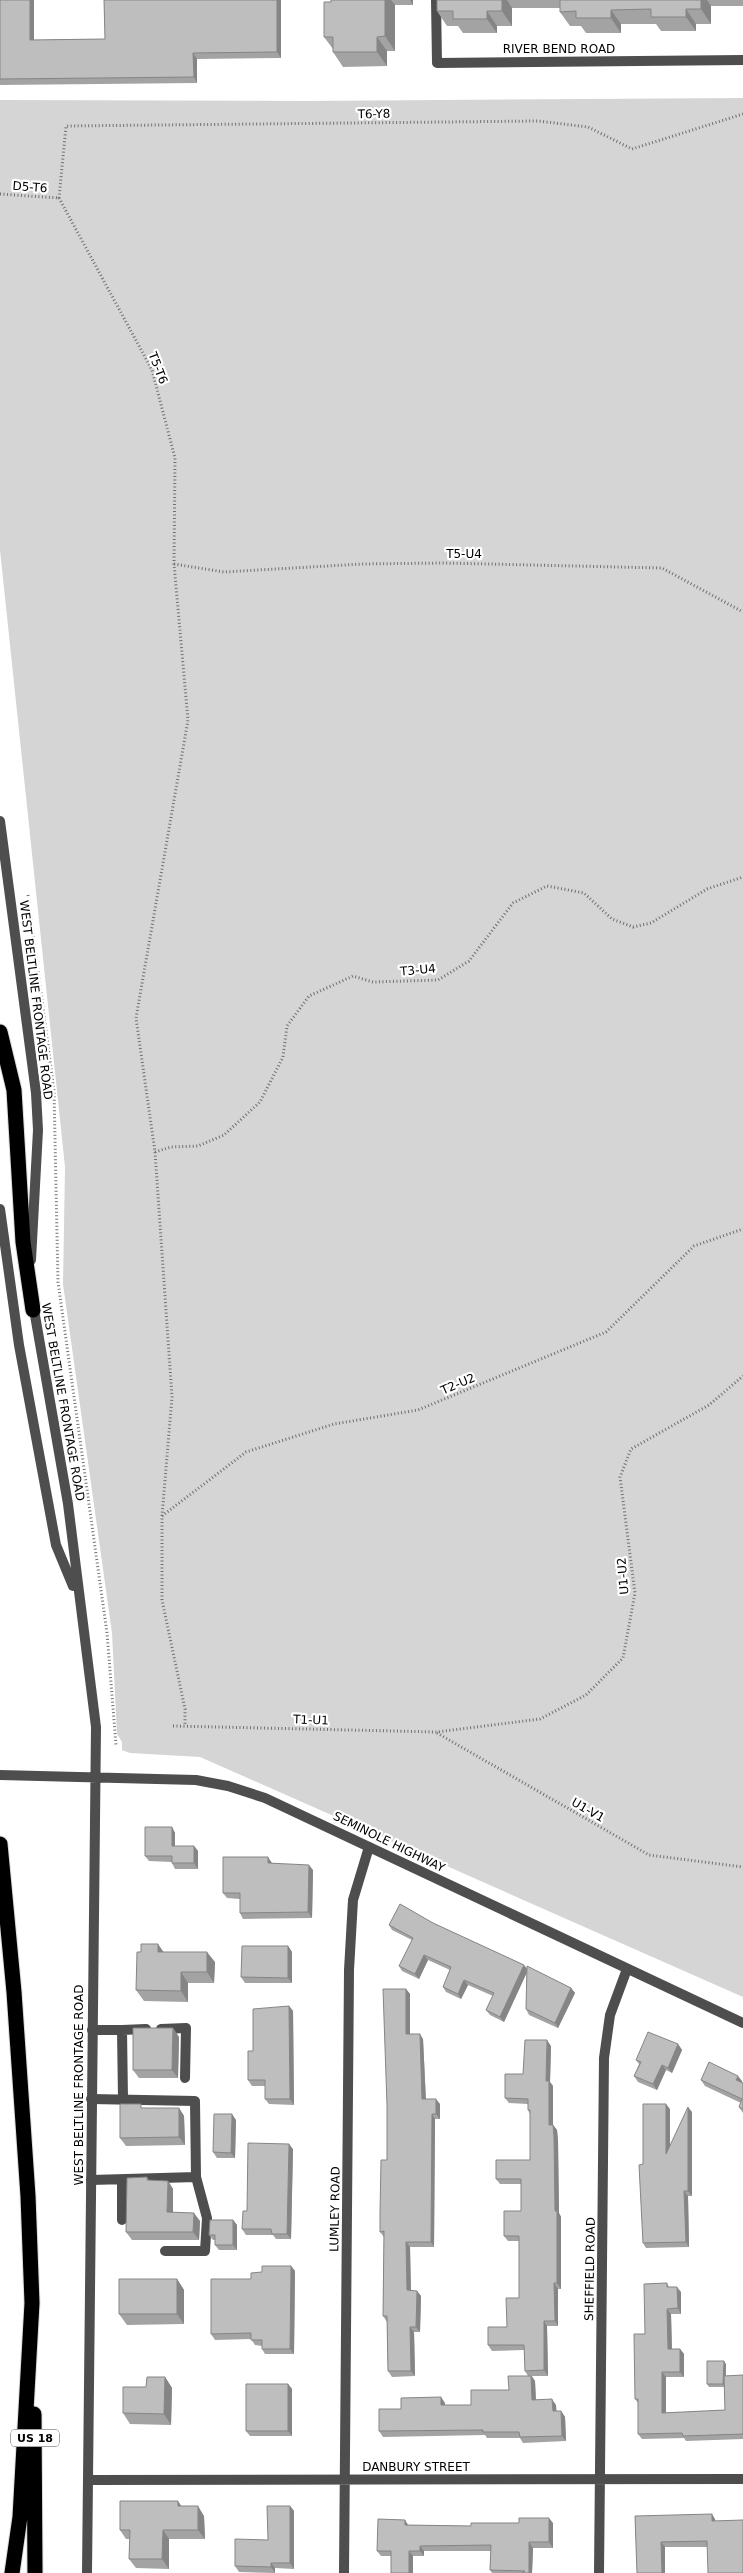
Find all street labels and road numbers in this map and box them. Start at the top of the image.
street label: RIVER BEND ROAD [503,42,615,56]
street label: T6-Y8 [356,107,391,121]
street label: D5-T6 [12,179,48,195]
street label: T5-T6 [145,349,170,386]
street label: T5-U4 [445,547,482,561]
street label: WEST BELTLINE FRONTAGE ROAD [17,900,55,1100]
street label: T3-U4 [399,961,436,979]
street label: WEST BELTLINE FRONTAGE ROAD [39,1302,87,1502]
street label: T2-U2 [438,1371,477,1398]
street label: U1-U2 [614,1557,632,1595]
street label: T1-U1 [292,1712,329,1728]
street label: U1-V1 [569,1795,607,1825]
street label: SEMINOLE HIGHWAY [331,1809,448,1875]
street label: WEST BELTLINE FRONTAGE ROAD [72,1985,86,2185]
street label: LUMLEY ROAD [327,2166,343,2252]
street label: SHEFFIELD ROAD [582,2217,598,2321]
road number: US 18 [11,2430,59,2446]
street label: DANBURY STREET [362,2460,471,2474]

